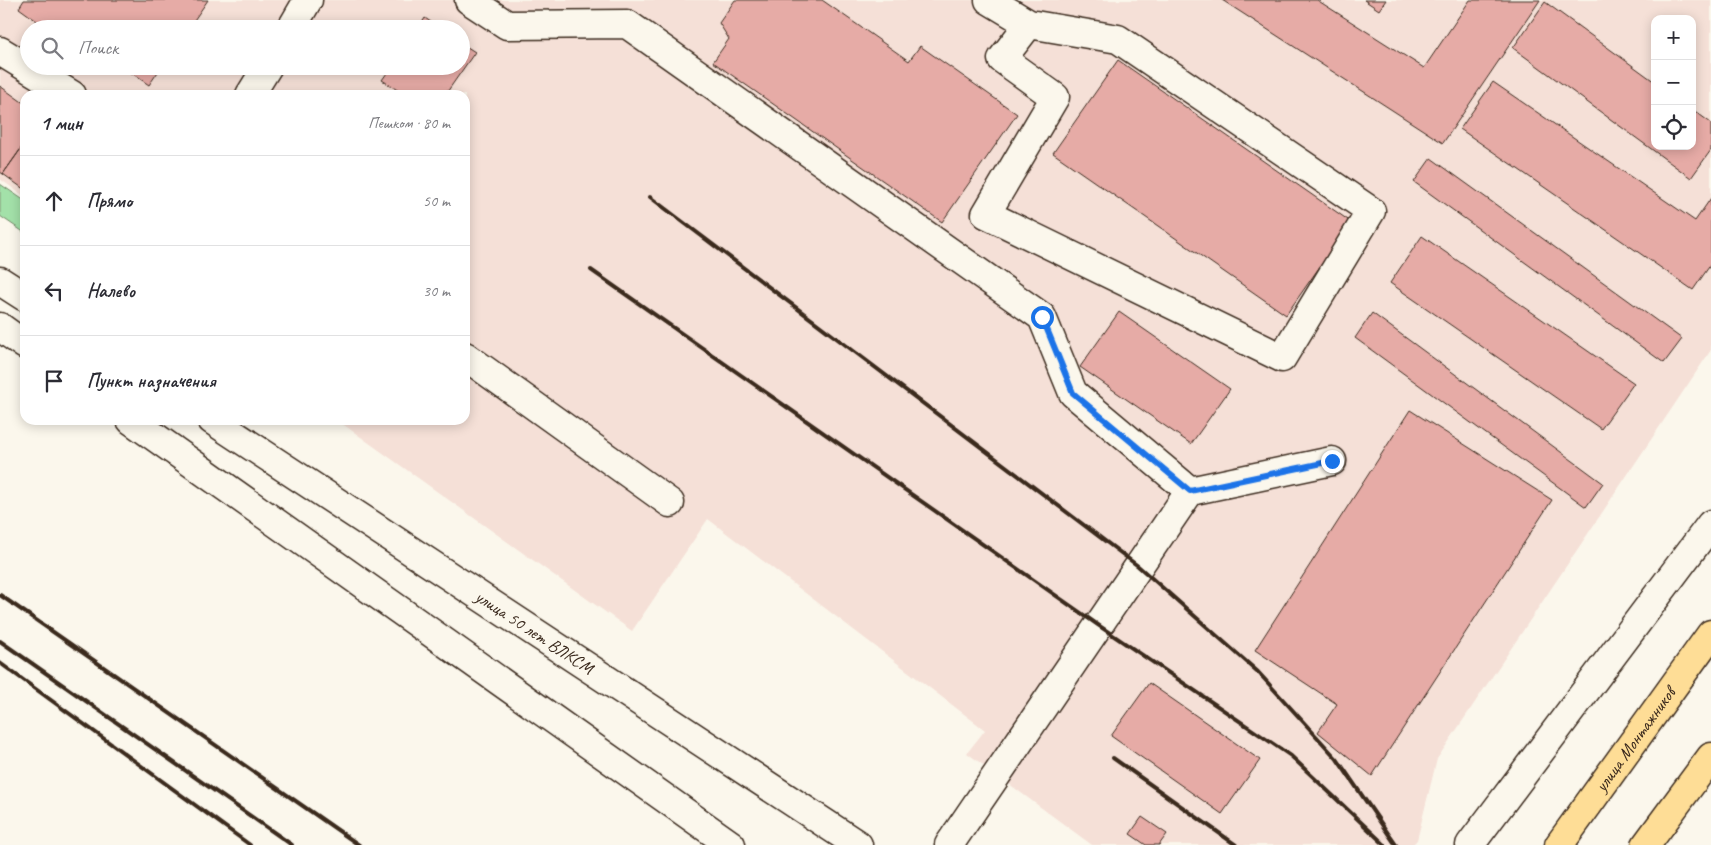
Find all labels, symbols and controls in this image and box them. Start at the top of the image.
map controls [1651,15,1696,150]
button: + [1651,15,1696,60]
search box [20,20,470,75]
icon: search [38,34,66,62]
text: Поиск [78,36,118,60]
button: − [1651,60,1696,105]
button: locate [1651,105,1696,150]
text: 1 мин [40,110,83,136]
text: Пешком · 80 m [368,113,450,133]
icon: ahead [40,187,68,215]
text: Прямо [87,189,132,213]
text: 50 m [423,191,450,211]
icon: left [40,277,68,305]
text: Налево [87,279,135,303]
text: 30 m [423,281,450,301]
route start [1031,306,1054,329]
icon: arrive [40,367,68,395]
text: Пункт назначения [87,369,216,393]
route end [1321,450,1344,473]
street label: улица 50 лет ВЛКСМ [470,585,599,680]
street label: улица Монтажников [1589,681,1682,797]

